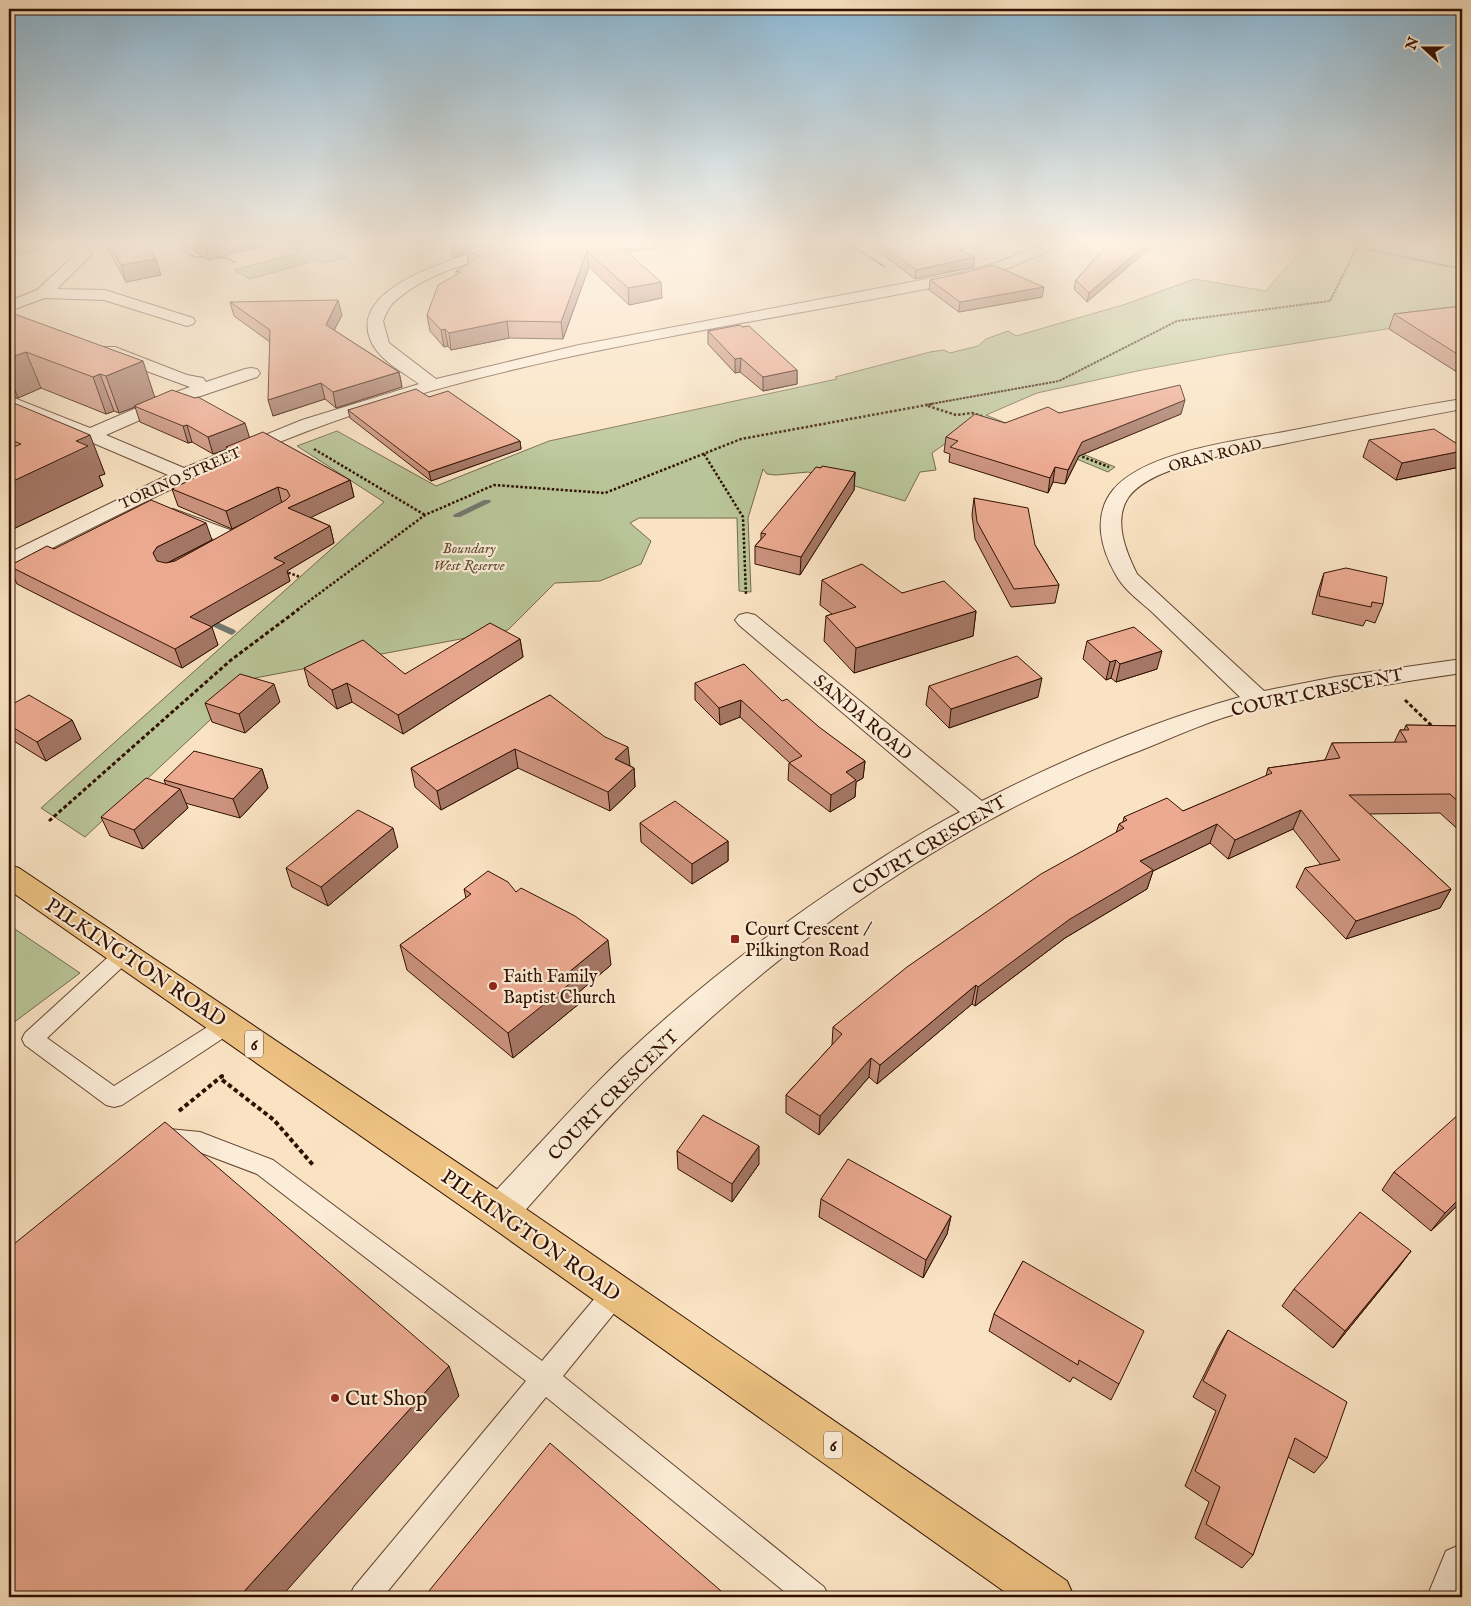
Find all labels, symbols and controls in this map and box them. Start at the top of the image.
north arrow [1398,22,1448,72]
text: N [1402,35,1423,54]
street label: ORAN ROAD [1167,435,1264,476]
street label: TORINO STREET [116,443,244,514]
park label: Boundary West Reserve [433,539,505,575]
street label: COURT CRESCENT [1229,664,1405,723]
street label: SANDA ROAD [808,670,916,766]
street label: COURT CRESCENT [849,791,1011,901]
street label: PILKINGTON ROAD [39,892,231,1034]
place label: Court Crescent / Pilkington Road [745,919,872,963]
marker: Court Crescent / Pilkington Road [729,933,741,945]
place label: Faith Family Baptist Church [503,966,616,1010]
marker: Faith Family Baptist Church [487,980,499,992]
street label: COURT CRESCENT [544,1026,684,1166]
road number: 6 [245,1030,263,1058]
street label: PILKINGTON ROAD [435,1164,625,1308]
place label: Cut Shop [345,1386,427,1413]
marker: Cut Shop [329,1392,341,1404]
road number: 6 [824,1432,842,1458]

